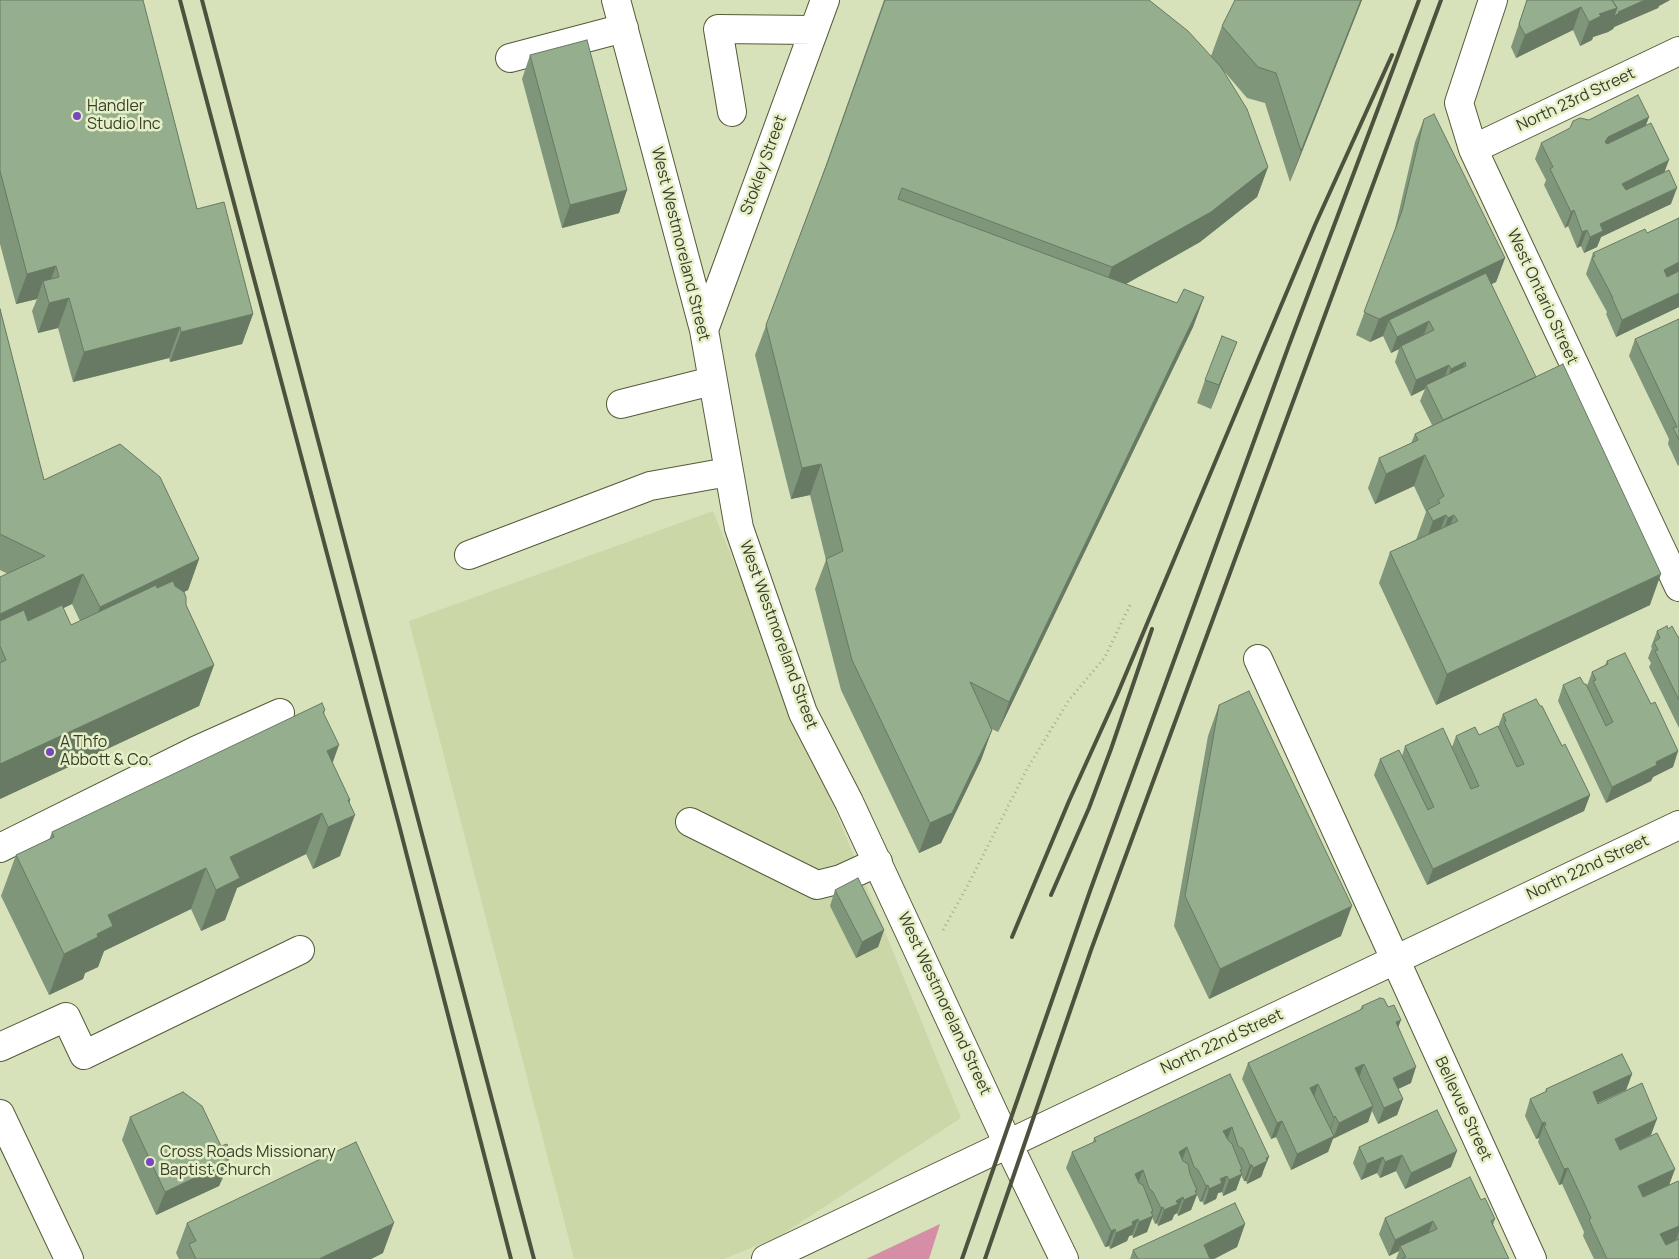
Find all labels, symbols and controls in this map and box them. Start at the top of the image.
street label: North 23rd Street [1514,64,1638,136]
place label: Handler Studio Inc [87,97,161,135]
marker: Handler Studio Inc [71,110,83,122]
street label: Stokley Street [737,112,791,218]
street label: West Westmoreland Street [647,145,713,343]
street label: West Ontario Street [1502,226,1582,368]
street label: West Westmoreland Street [735,538,821,732]
place label: A Thfo Abbott & Co. [60,733,152,771]
marker: A Thfo Abbott & Co. [44,746,56,758]
street label: North 22nd Street [1524,831,1652,905]
street label: West Westmoreland Street [893,910,995,1098]
street label: North 22nd Street [1158,1005,1286,1079]
street label: Bellevue Street [1430,1054,1496,1164]
place label: Cross Roads Missionary Baptist Church [160,1143,336,1181]
marker: Cross Roads Missionary Baptist Church [144,1156,156,1168]

